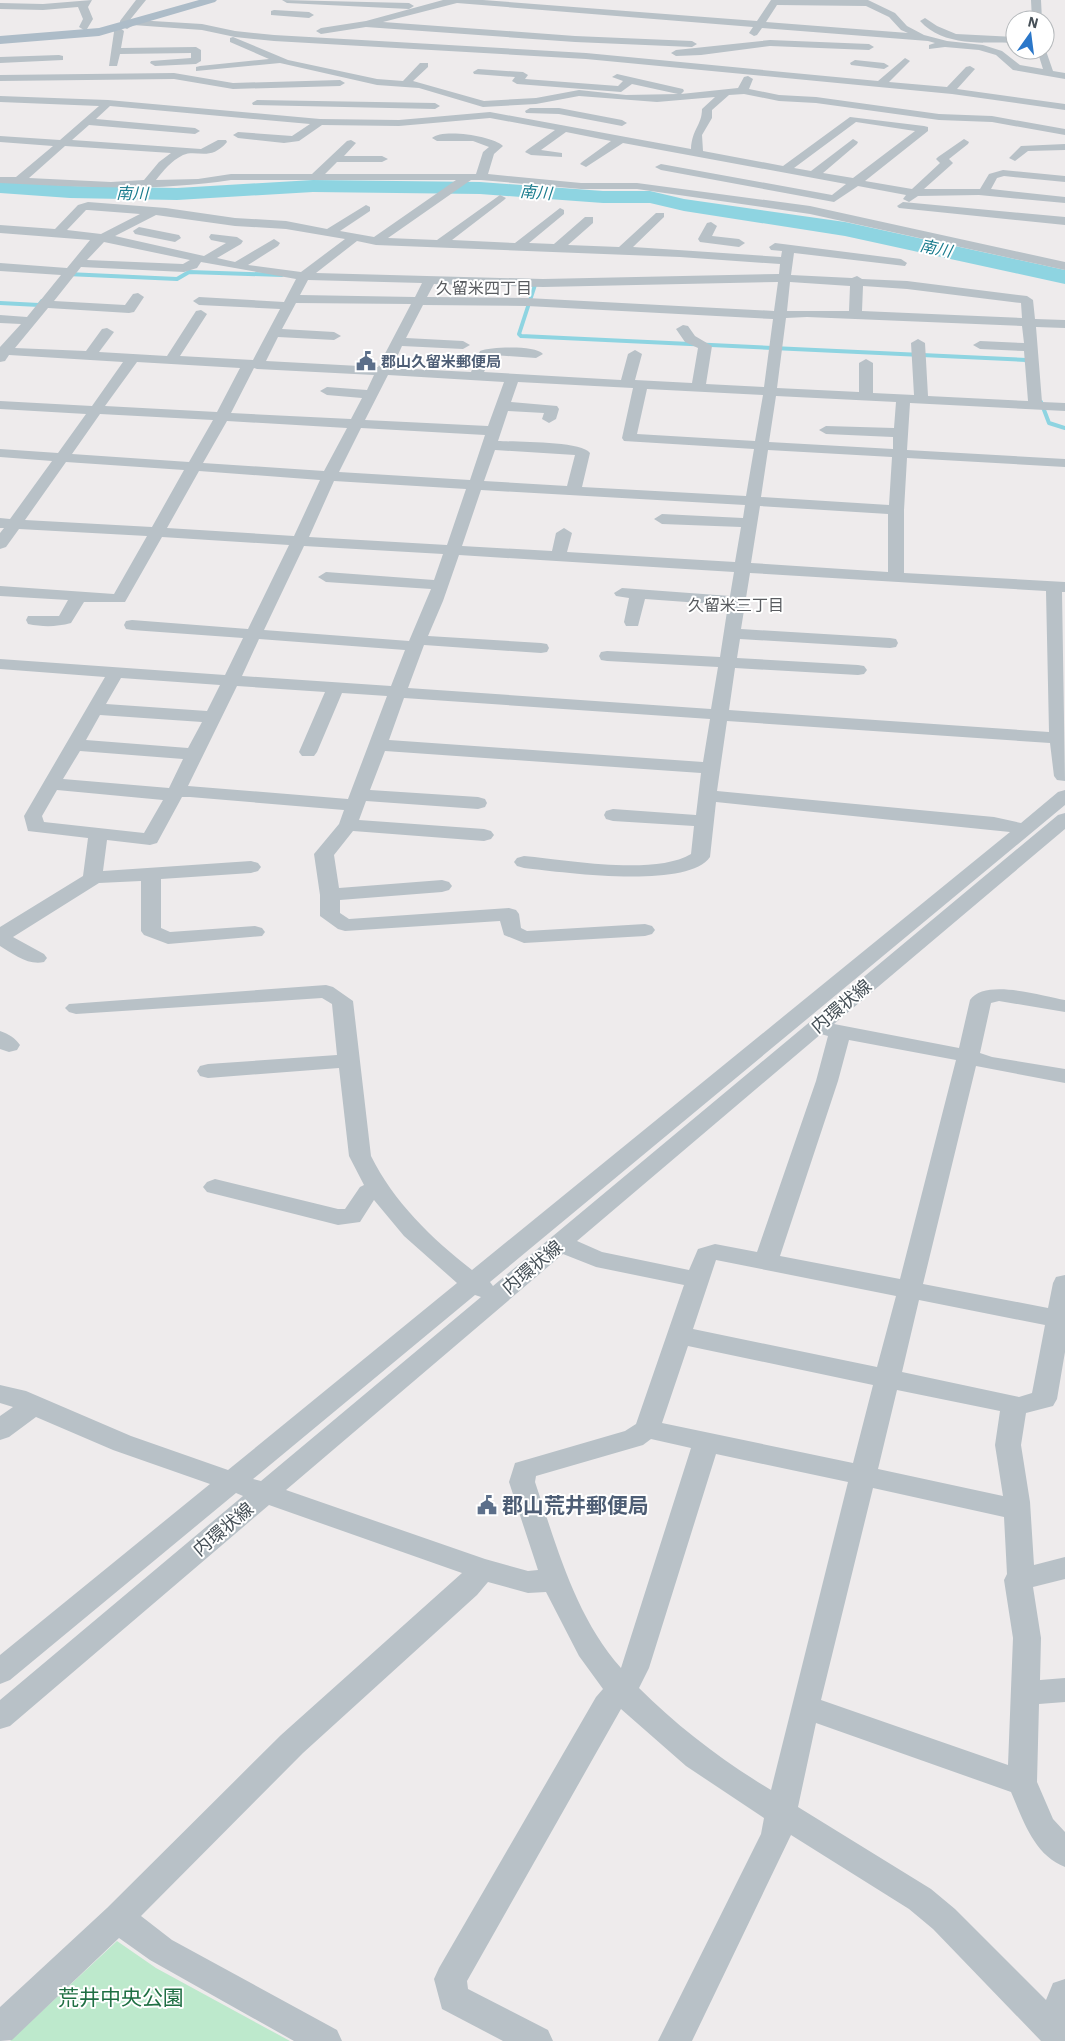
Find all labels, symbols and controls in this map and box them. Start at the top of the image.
north arrow [1005,10,1055,60]
text: N [1026,12,1040,32]
water label: 南川 [519,181,555,203]
water label: 南川 [116,183,150,203]
water label: 南川 [918,235,956,262]
district label: 久留米四丁目 [436,278,532,298]
public building icon: 郡山久留米郵便局 [355,350,377,372]
place label: 郡山久留米郵便局 [381,352,501,371]
district label: 久留米三丁目 [688,595,784,615]
street label: 内環状線 [806,974,876,1038]
street label: 内環状線 [497,1235,567,1299]
place label: 郡山荒井郵便局 [502,1491,649,1519]
public building icon: 郡山荒井郵便局 [476,1494,498,1516]
street label: 内環状線 [188,1497,258,1561]
park label: 荒井中央公園 [58,1983,184,2011]

